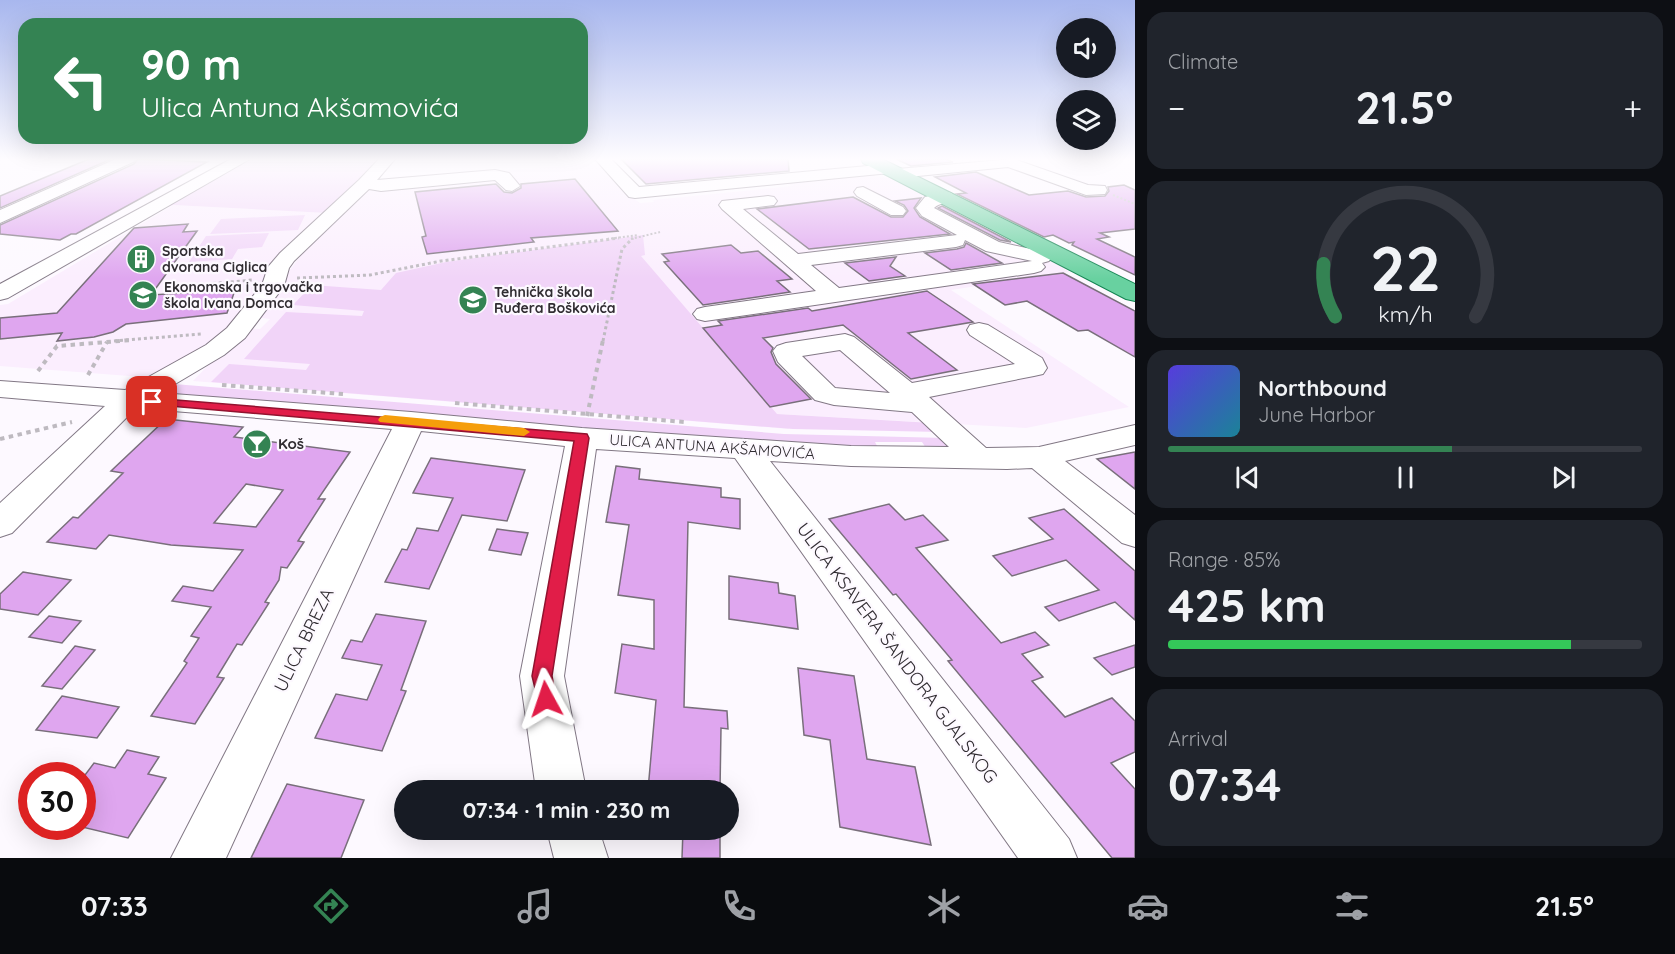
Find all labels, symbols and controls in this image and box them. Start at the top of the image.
map controls [1056,18,1116,150]
button: sound [1056,18,1116,78]
text: 90 m [141,38,241,91]
icon: left [42,42,120,120]
text: Climate [1168,49,1238,74]
text: 21.5° [1355,79,1453,135]
text: − [1168,87,1185,128]
text: + [1623,87,1642,128]
text: Ulica Antuna Akšamovića [141,90,459,124]
button: layers [1056,90,1116,150]
text: 22 [1369,229,1441,307]
place label: Sportska dvorana Ciglica [162,242,267,276]
building icon: Sportska dvorana Ciglica [125,243,157,275]
place label: Ekonomska i trgovačka škola Ivana Domca [164,278,323,312]
school or university icon: Ekonomska i trgovačka škola Ivana Domca [127,279,159,311]
place label: Tehnička škola Ruđera Boškovića [494,283,616,317]
school or university icon: Tehnička škola Ruđera Boškovića [457,284,489,316]
text: km/h [1378,301,1432,327]
text: Northbound [1258,374,1387,402]
pin [126,376,177,427]
icon: arrive [135,385,168,418]
text: June Harbor [1258,402,1375,427]
bar icon: Koš [241,428,273,460]
street label: ULICA ANTUNA AKŠAMOVIĆA [609,430,816,463]
place label: Koš [278,434,304,453]
icon: previous [1231,461,1264,494]
icon: pause [1389,461,1422,494]
icon: next [1547,461,1580,494]
street label: ULICA KSAVERA ŠANDORA GJALSKOG [792,518,1003,787]
text: Range · 85% [1168,547,1281,572]
text: 425 km [1168,577,1326,633]
street label: ULICA BREZA [269,584,339,695]
position arrow [514,667,578,731]
text: Arrival [1168,726,1228,751]
text: 07:34 [1168,756,1281,812]
speed limit sign: 30 [18,762,96,840]
text: 07:34 · 1 min · 230 m [463,796,670,824]
icon: directions [310,885,352,927]
icon: music [514,885,556,927]
icon: phone [718,885,760,927]
icon: climate [923,885,965,927]
icon: car [1127,885,1169,927]
icon: filters [1331,885,1373,927]
text: 07:33 [81,889,148,923]
text: 21.5° [1535,889,1594,923]

